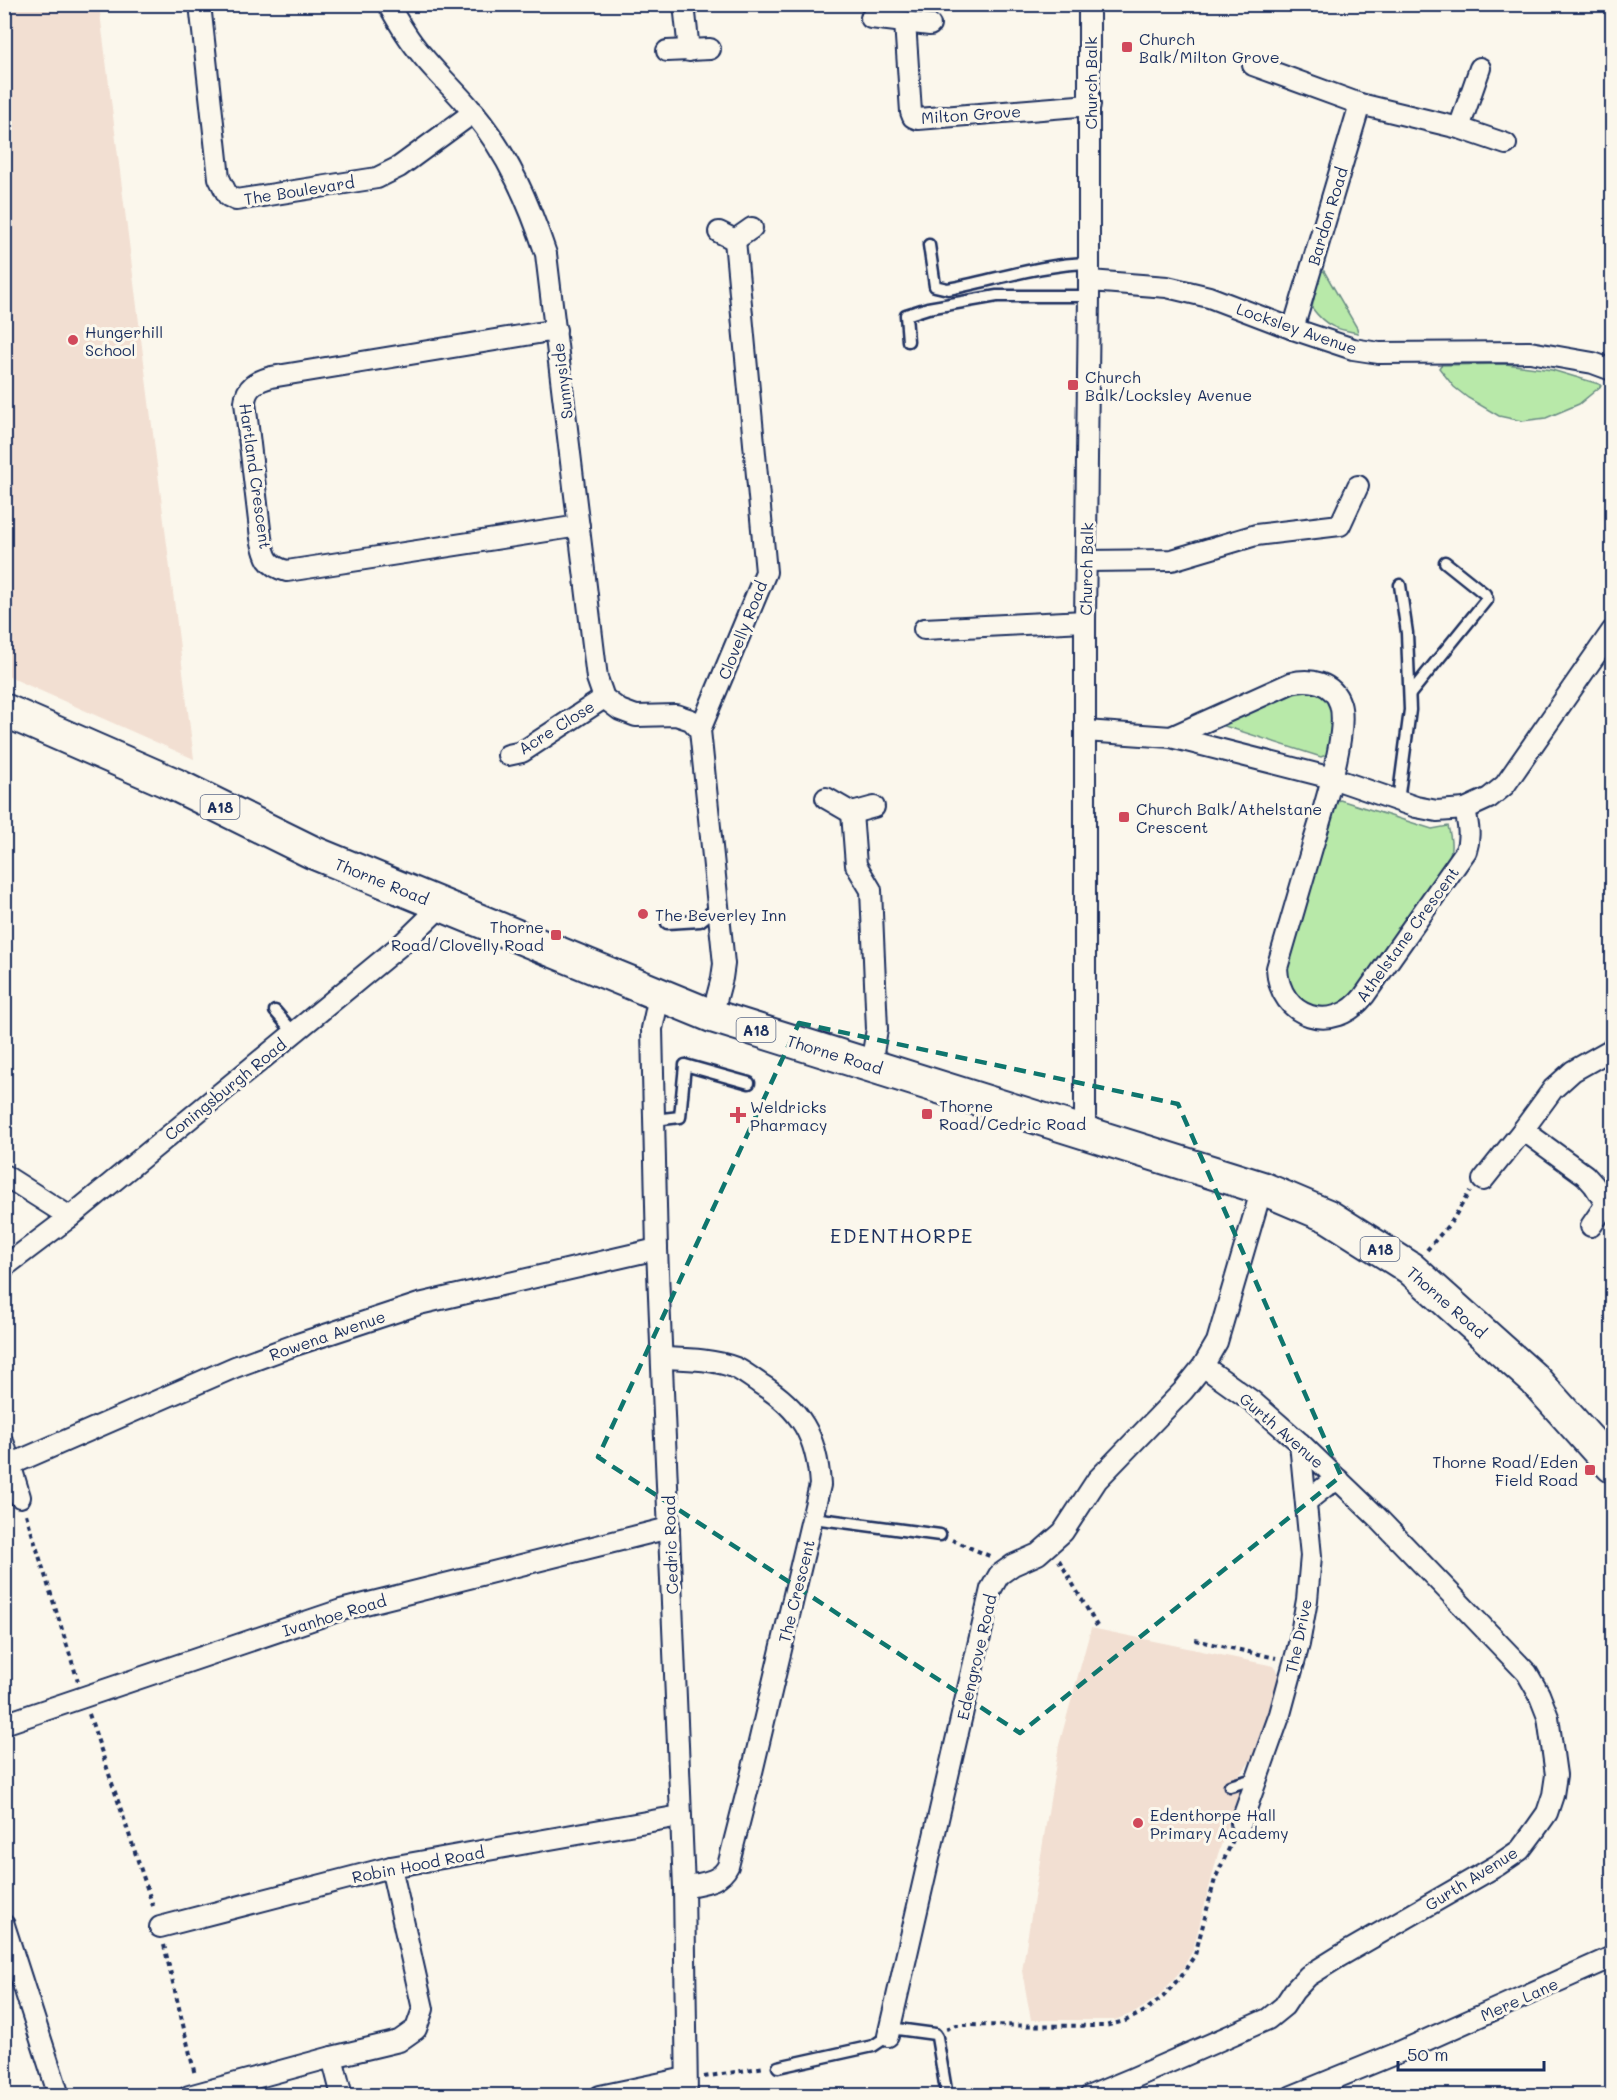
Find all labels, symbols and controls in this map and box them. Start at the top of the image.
place label: Church Balk/Milton Grove [1139,28,1280,67]
street label: Church Balk [1080,36,1101,130]
marker: Church Balk/Milton Grove [1120,40,1134,54]
street label: Milton Grove [920,100,1022,128]
street label: Bardon Road [1302,164,1352,268]
street label: The Boulevard [242,171,356,209]
street label: Locksley Avenue [1234,298,1360,358]
place label: Hungerhill School [85,321,163,360]
marker: Hungerhill School [66,333,80,347]
street label: Sunnyside [547,342,577,420]
place label: Church Balk/Locksley Avenue [1085,366,1252,405]
marker: Church Balk/Locksley Avenue [1066,378,1080,392]
street label: Hartland Crescent [235,402,277,550]
street label: Church Balk [1075,522,1097,616]
street label: Clovelly Road [713,578,771,682]
street label: Acre Close [514,695,598,759]
road number: A18 [200,795,240,819]
place label: Church Balk/Athelstane Crescent [1136,798,1322,837]
marker: Church Balk/Athelstane Crescent [1117,810,1131,824]
street label: Thorne Road [332,853,432,909]
street label: Athelstane Crescent [1351,862,1463,1006]
place label: The Beverley Inn [655,904,786,925]
marker: The Beverley Inn [636,907,650,921]
place label: Thorne Road/Clovelly Road [391,916,544,955]
marker: Thorne Road/Clovelly Road [549,928,563,942]
road number: A18 [736,1018,776,1042]
street label: Thorne Road [784,1029,886,1079]
street label: Coningsburgh Road [160,1033,290,1145]
place label: Thorne Road/Cedric Road [939,1095,1086,1134]
place label: Weldricks Pharmacy [750,1096,827,1135]
marker: Thorne Road/Cedric Road [920,1107,934,1121]
marker: Weldricks Pharmacy [731,1108,745,1122]
district label: EDENTHORPE [830,1222,974,1248]
road number: A18 [1360,1237,1400,1261]
street label: Thorne Road [1403,1262,1491,1342]
street label: Rowena Avenue [266,1305,388,1365]
street label: Gurth Avenue [1235,1388,1329,1472]
place label: Thorne Road/Eden Field Road [1432,1451,1578,1490]
marker: Thorne Road/Eden Field Road [1583,1463,1597,1477]
street label: Cedric Road [658,1495,682,1595]
street label: The Crescent [773,1537,819,1645]
street label: Ivanhoe Road [279,1589,389,1641]
street label: Edengrove Road [951,1592,1001,1722]
street label: The Drive [1280,1597,1316,1675]
place label: Edenthorpe Hall Primary Academy [1150,1804,1289,1843]
marker: Edenthorpe Hall Primary Academy [1131,1816,1145,1830]
street label: Robin Hood Road [350,1841,486,1887]
street label: Gurth Avenue [1421,1841,1521,1915]
street label: Mere Lane [1477,1973,1561,2025]
scale bar [1398,2034,1544,2072]
text: 50 m [1407,2042,1449,2066]

